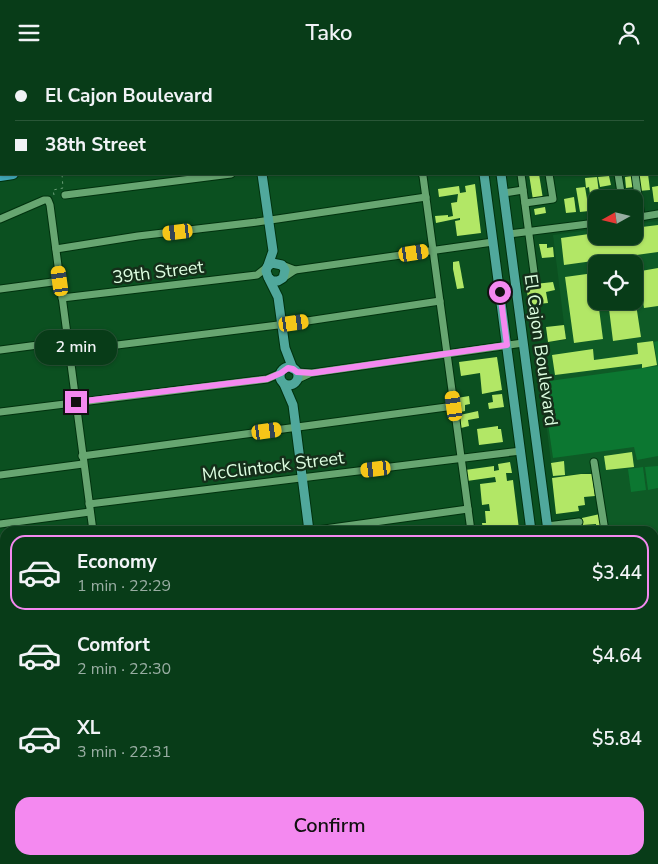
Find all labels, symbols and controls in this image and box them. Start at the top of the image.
text: Tako [305,18,353,48]
icon: menu [15,19,43,47]
icon: person [615,19,643,47]
text: El Cajon Boulevard [45,83,213,109]
text: 38th Street [45,132,146,158]
north arrow [588,190,642,245]
map controls [588,190,643,310]
car [162,223,193,241]
car [398,243,429,263]
street label: 39th Street [111,254,206,290]
button: locate [588,255,643,310]
car [50,265,69,297]
street label: El Cajon Boulevard [518,272,564,428]
route start [489,281,511,303]
car [278,313,309,333]
callout: 2 min [35,329,117,365]
text: 2 min [56,336,96,358]
car [444,390,463,422]
route end [65,391,87,413]
car [251,421,282,441]
street label: McClintock Street [201,445,346,487]
car [360,460,391,478]
text: Economy [77,549,157,575]
icon: car [17,550,62,595]
text: $3.44 [592,560,642,586]
text: 1 min · 22:29 [77,575,171,597]
text: Comfort [77,632,150,658]
icon: car [17,633,62,678]
text: $4.64 [592,643,642,669]
text: 2 min · 22:30 [77,658,171,680]
text: XL [77,715,100,741]
icon: car [17,716,62,761]
text: $5.84 [592,726,642,752]
text: 3 min · 22:31 [77,741,171,763]
button: Confirm [15,797,644,855]

